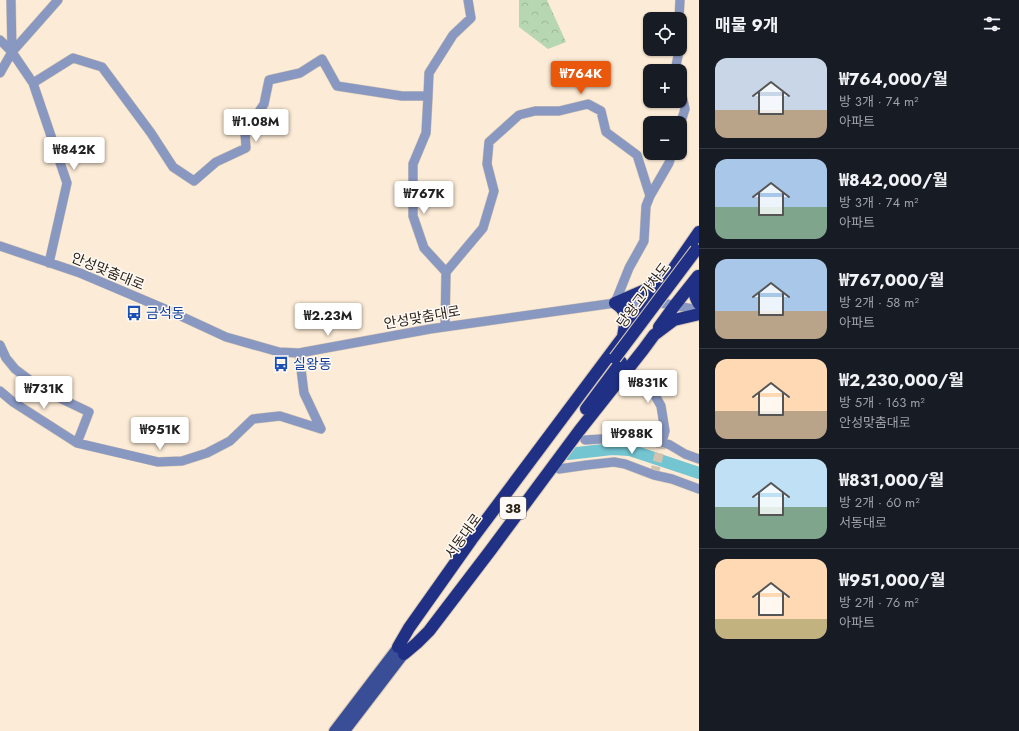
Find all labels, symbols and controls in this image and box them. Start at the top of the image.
map controls [643,12,687,160]
button: locate [643,12,687,56]
text: 매물 9개 [715,13,778,37]
icon: filters [981,13,1003,35]
pin: ₩764K [553,61,609,95]
text: ₩764K [560,64,602,83]
button: + [643,64,687,108]
text: ₩764,000/월 [839,67,948,91]
icon: home [747,74,795,122]
text: 방 3개 · 74 m² [839,92,919,111]
pin: ₩1.08M [223,109,289,143]
text: ₩1.08M [233,112,279,131]
text: 아파트 [839,112,875,131]
button: − [643,116,687,160]
pin: ₩842K [46,137,102,171]
text: ₩842K [53,140,95,159]
text: ₩842,000/월 [839,168,948,192]
icon: home [747,175,795,223]
pin: ₩767K [396,181,452,215]
text: ₩767K [403,184,445,203]
text: 방 3개 · 74 m² [839,193,919,212]
text: 아파트 [839,213,875,232]
street label: 안성맞춤대로 [68,247,148,295]
street label: 당왕고가차도 [612,258,674,332]
text: ₩767,000/월 [839,268,944,292]
icon: home [747,275,795,323]
text: 방 2개 · 58 m² [839,293,919,312]
street label: 안성맞춤대로 [382,300,462,334]
place label: 금석동 [146,303,185,323]
pin: ₩2.23M [295,303,361,337]
bus stop icon: 금석동 [125,304,143,322]
text: ₩2.23M [304,306,352,325]
text: 아파트 [839,313,875,332]
place label: 실왕동 [293,354,332,374]
bus stop icon: 실왕동 [272,355,290,373]
text: ₩2,230,000/월 [839,368,964,392]
pin: ₩831K [620,370,676,404]
text: ₩831K [628,373,668,392]
icon: home [747,375,795,423]
pin: ₩731K [16,376,72,410]
text: ₩731K [24,379,64,398]
text: 방 5개 · 163 m² [839,393,925,412]
text: 안성맞춤대로 [839,413,911,432]
pin: ₩951K [132,417,188,451]
text: ₩951K [140,420,180,439]
pin: ₩988K [604,421,660,455]
text: ₩988K [611,424,653,443]
text: ₩831,000/월 [839,468,944,492]
icon: home [747,475,795,523]
text: 방 2개 · 60 m² [839,493,920,512]
road number: 38 [500,497,526,519]
street label: 서동대로 [440,509,486,563]
text: 서동대로 [839,513,887,532]
text: ₩951,000/월 [839,568,945,592]
icon: home [747,575,795,623]
text: 방 2개 · 76 m² [839,593,919,612]
text: 아파트 [839,613,875,632]

